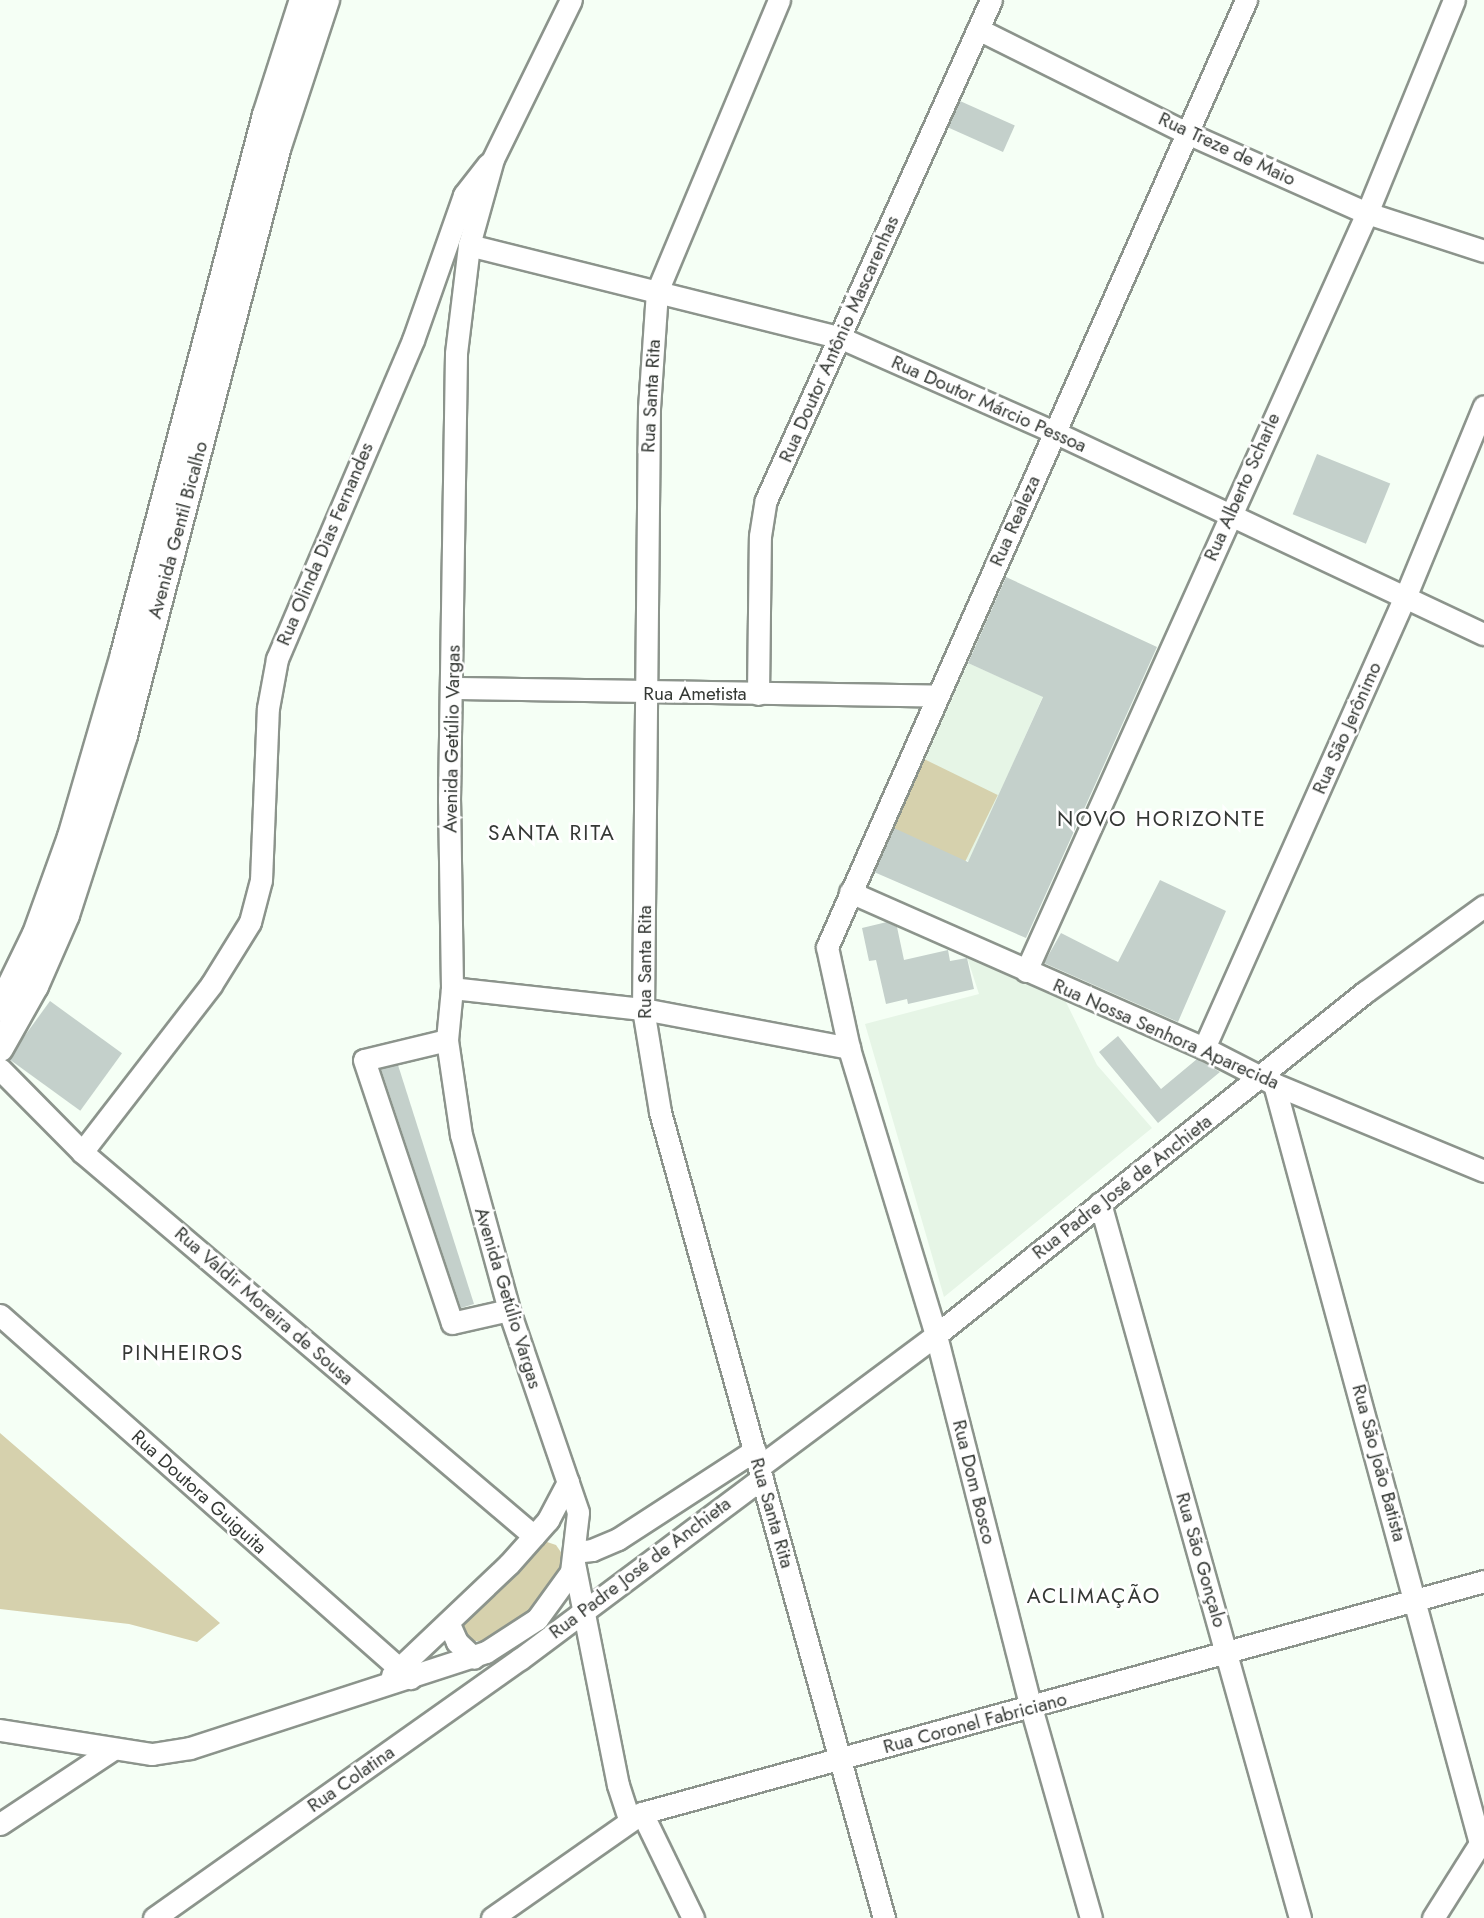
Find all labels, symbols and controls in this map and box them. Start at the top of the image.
street label: Rua Treze de Maio [1155,107,1299,191]
street label: Rua Doutor Antônio Mascarenhas [774,212,904,466]
street label: Rua Santa Rita [637,339,665,453]
street label: Rua Doutor Márcio Pessoa [888,351,1090,457]
street label: Rua Alberto Scharle [1199,410,1285,564]
street label: Avenida Gentil Bicalho [143,439,213,621]
street label: Rua Olinda Dias Fernandes [272,439,378,649]
street label: Rua Realeza [985,472,1045,570]
street label: Avenida Getúlio Vargas [439,645,465,833]
street label: Rua São Jerônimo [1308,658,1386,798]
street label: Rua Ametista [643,683,747,705]
district label: NOVO HORIZONTE [1059,806,1265,832]
district label: SANTA RITA [489,820,615,846]
street label: Rua Santa Rita [634,905,656,1019]
street label: Rua Nossa Senhora Aparecida [1049,974,1283,1094]
street label: Rua Padre José de Anchieta [1028,1110,1216,1264]
street label: Avenida Getúlio Vargas [470,1205,546,1391]
street label: Rua Valdir Moreira de Sousa [170,1222,358,1390]
district label: PINHEIROS [123,1340,243,1366]
street label: Rua São João Batista [1347,1382,1411,1544]
street label: Rua Dom Bosco [948,1417,1000,1547]
street label: Rua Doutora Guiguita [127,1425,271,1559]
street label: Rua Santa Rita [745,1455,799,1571]
street label: Rua São Gonçalo [1171,1490,1231,1630]
street label: Rua Padre José de Anchieta [545,1492,735,1644]
district label: ACLIMAÇÃO [1028,1583,1160,1609]
street label: Rua Coronel Fabriciano [881,1688,1069,1758]
street label: Rua Colatina [303,1741,399,1817]

